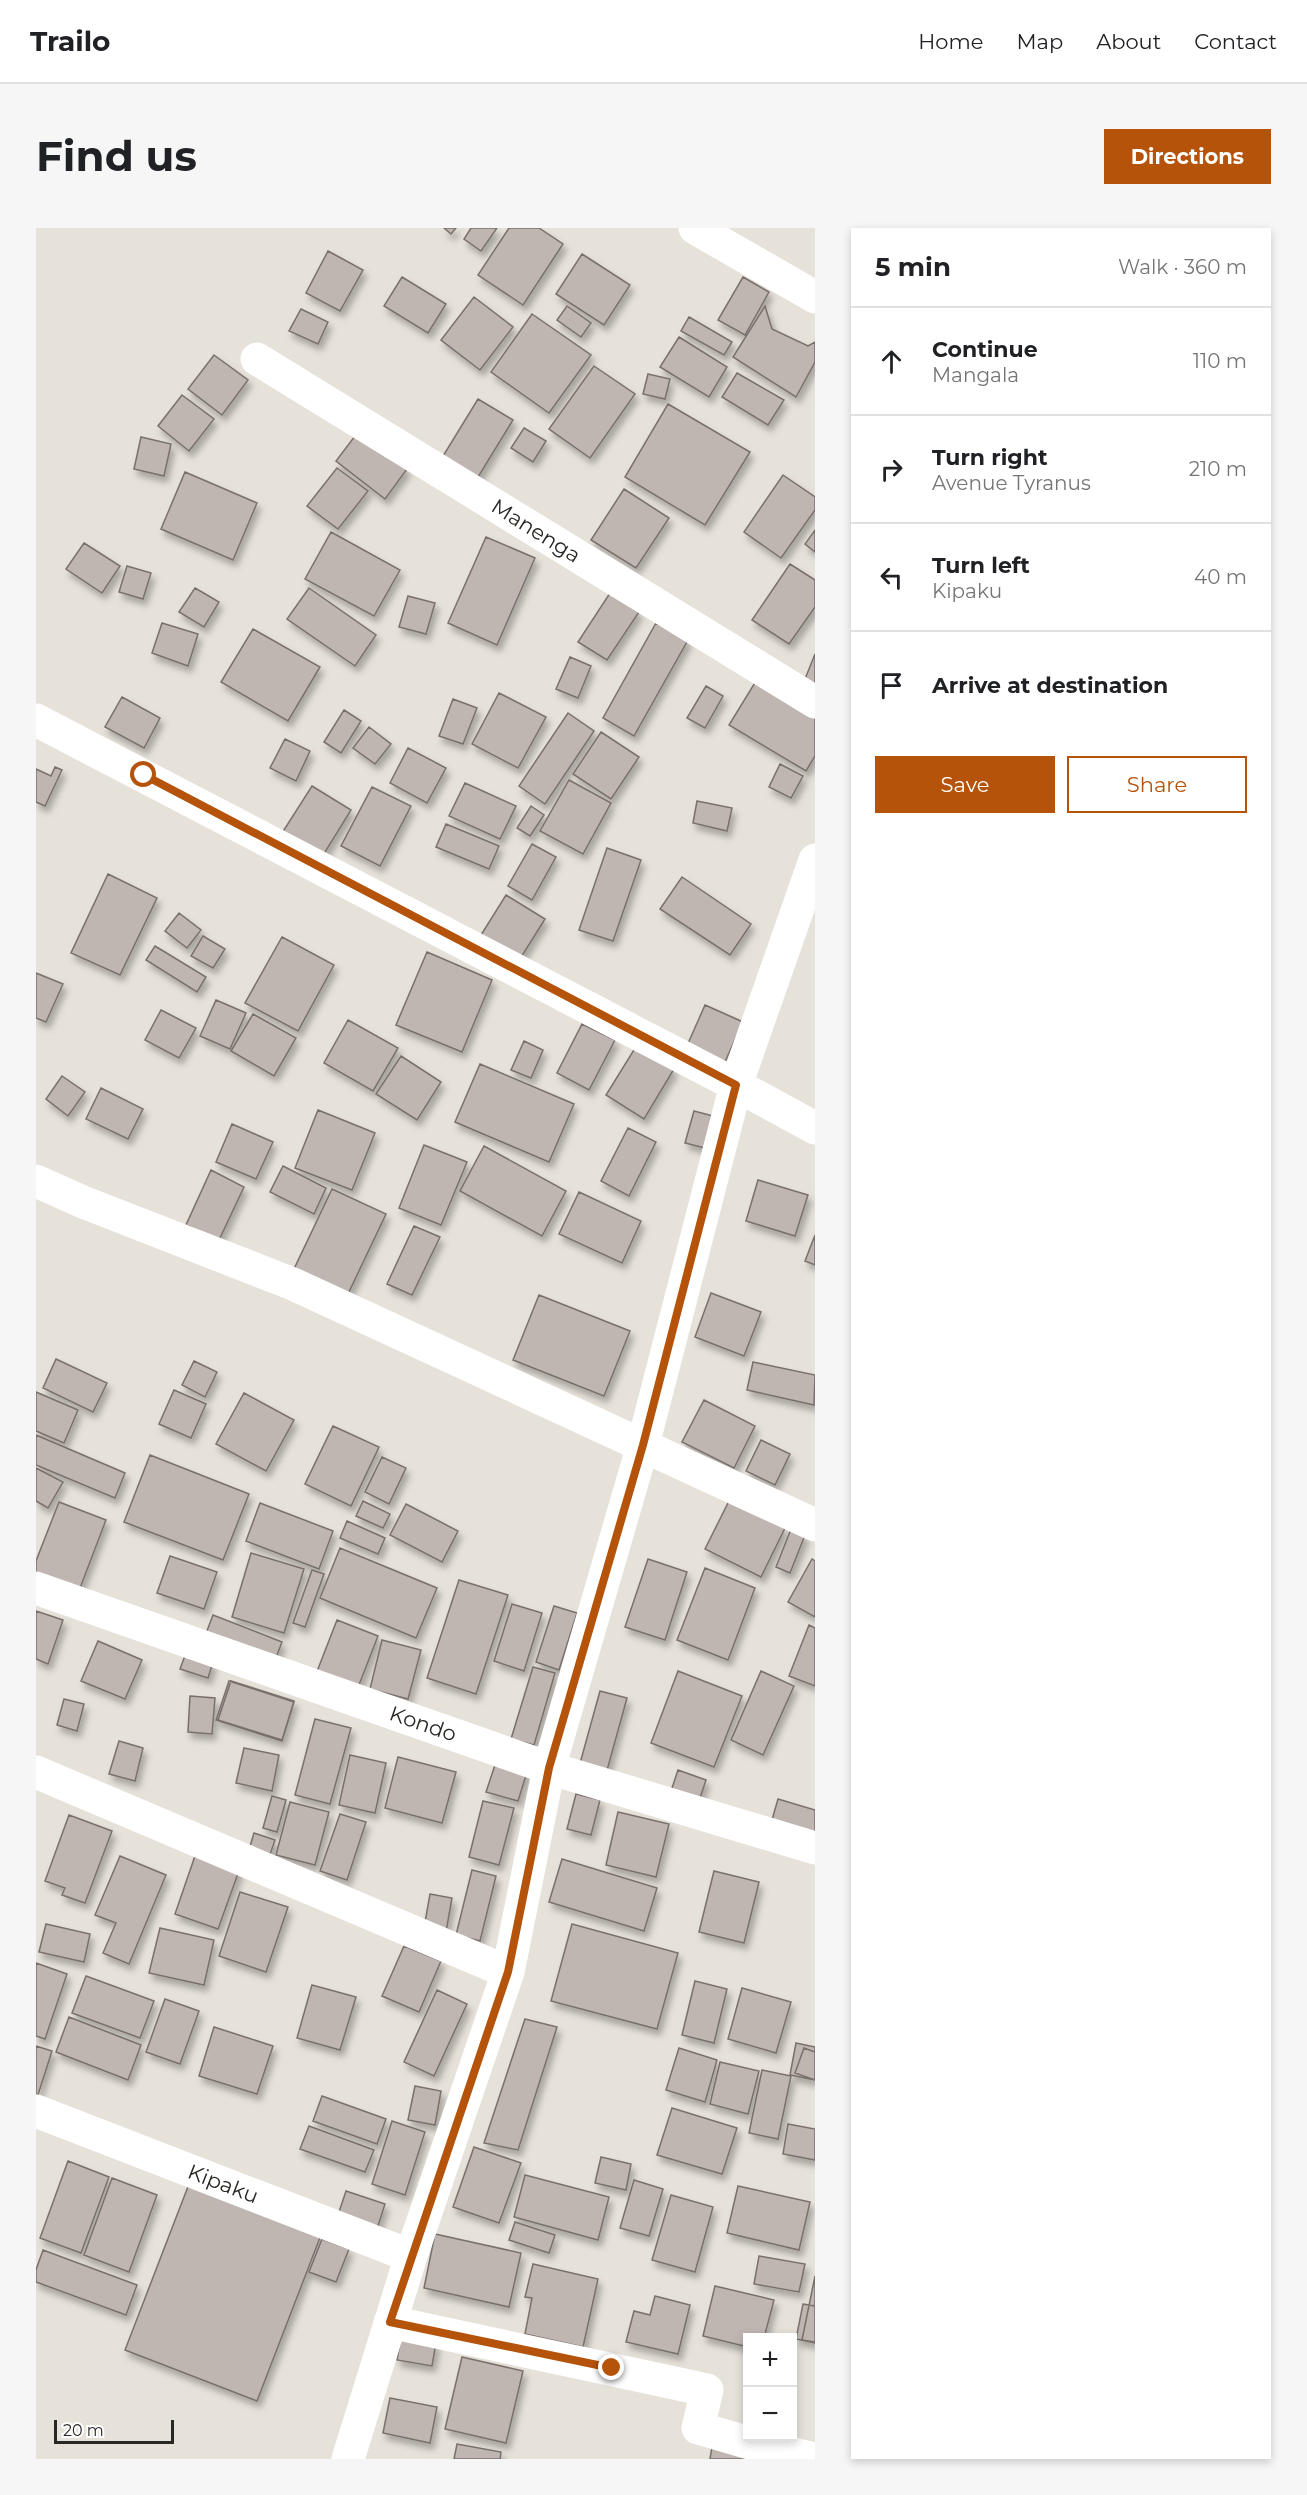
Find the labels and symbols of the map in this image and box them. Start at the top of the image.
street label: Manenga [487,493,585,568]
route start [130,761,156,787]
street label: Kondo [386,1700,460,1747]
street label: Kipaku [184,2159,262,2208]
route end [598,2354,624,2380]
scale bar [54,2417,174,2444]

